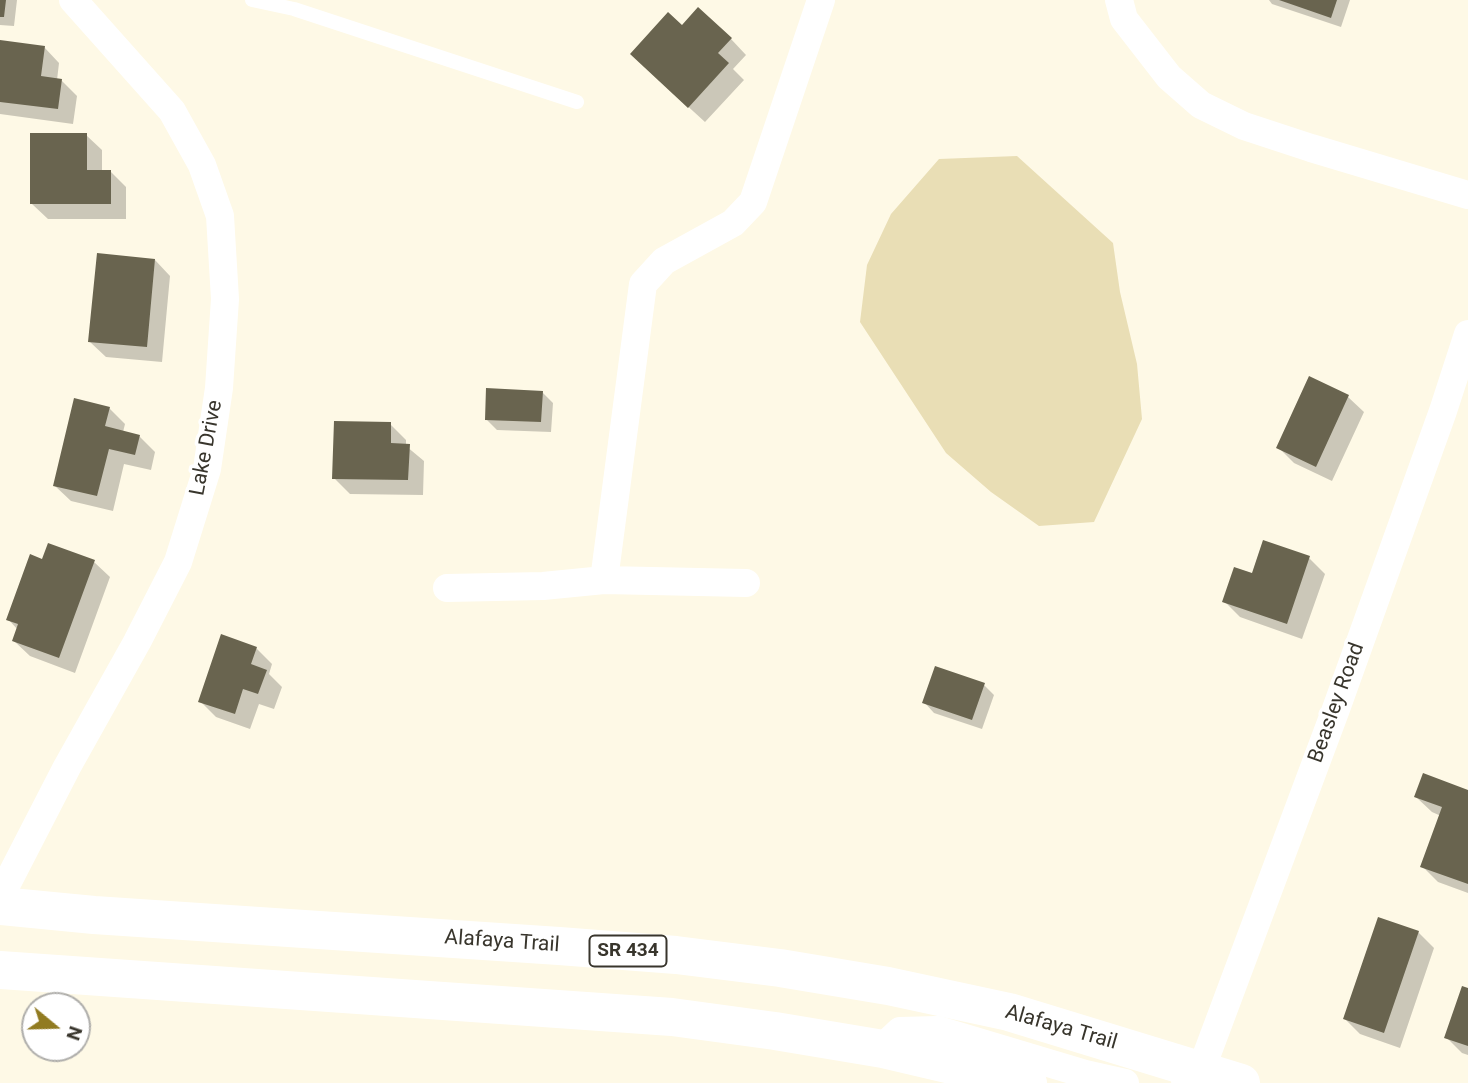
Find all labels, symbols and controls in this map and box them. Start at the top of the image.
street label: Lake Drive [185,398,229,498]
street label: Beasley Road [1304,640,1370,766]
street label: Alafaya Trail [444,925,560,959]
road number: SR 434 [590,936,666,967]
north arrow [21,992,91,1062]
street label: Alafaya Trail [1002,1000,1120,1056]
text: N [61,1023,87,1043]

